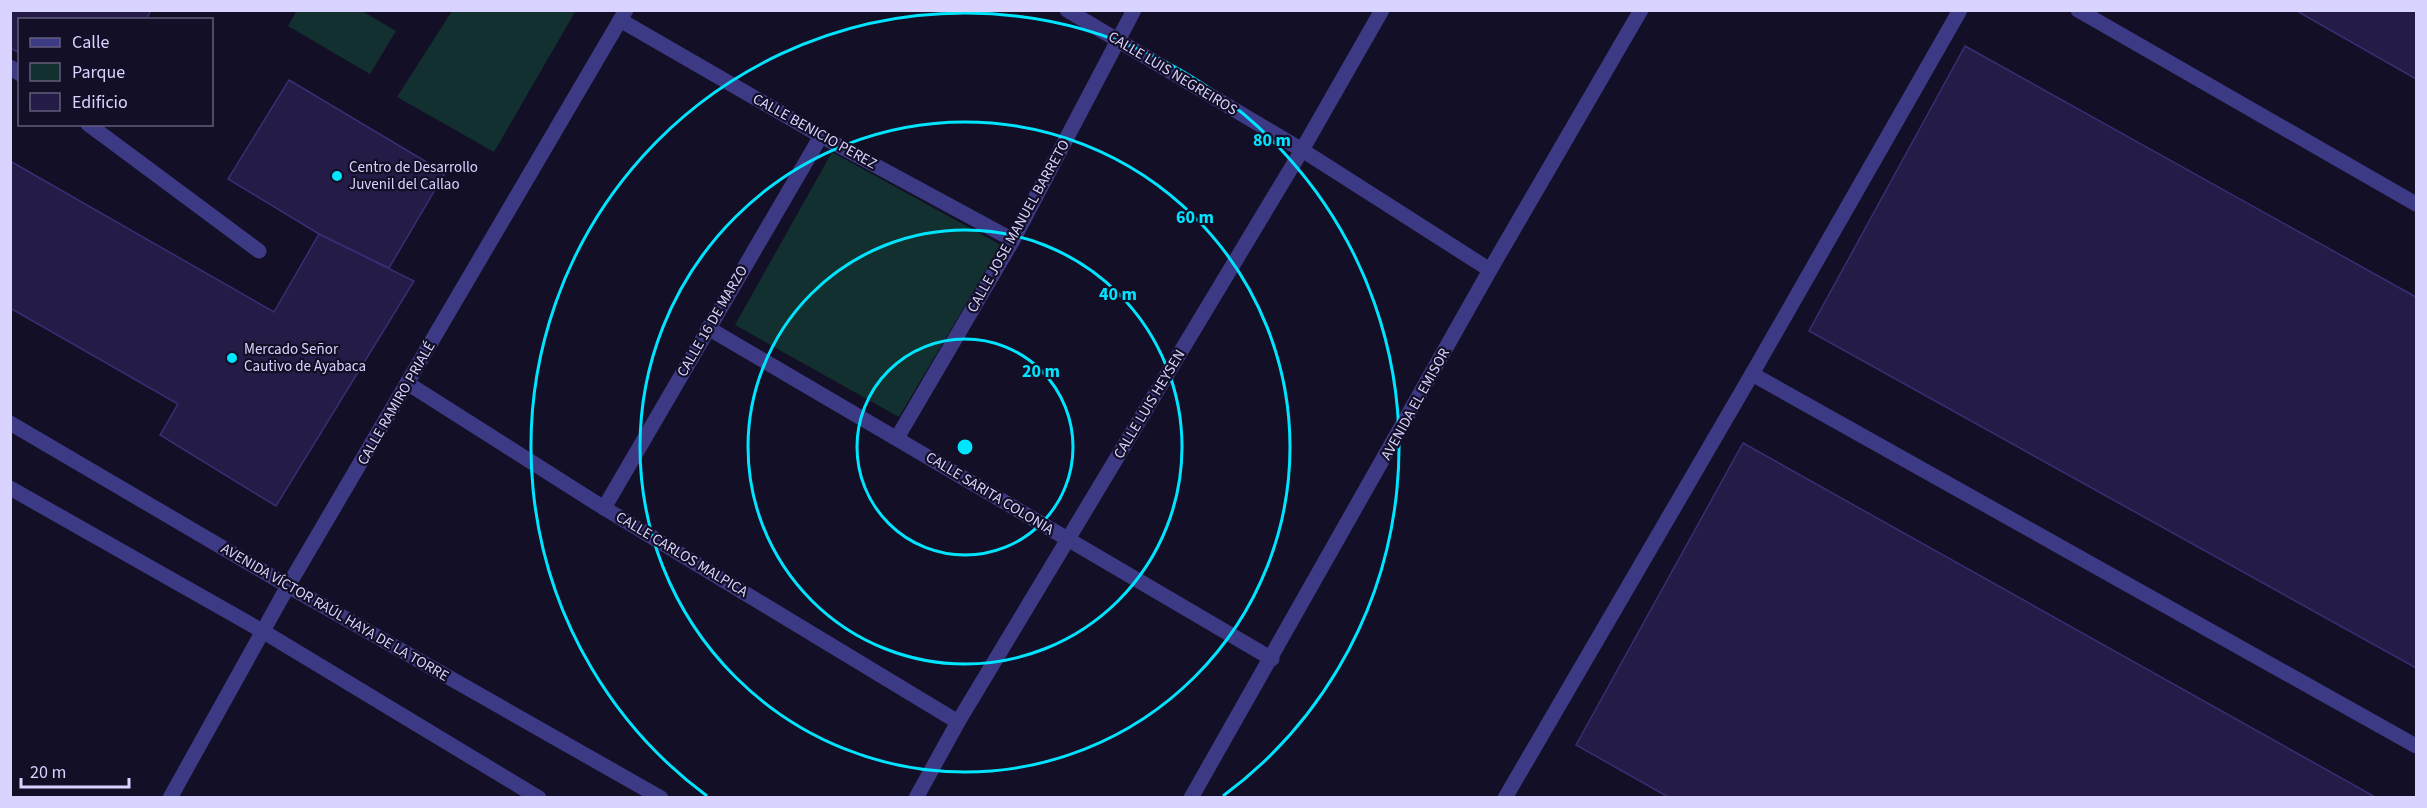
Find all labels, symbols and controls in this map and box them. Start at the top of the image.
legend [18,18,213,126]
street label: CALLE LUIS NEGREIROS [1104,26,1241,120]
text: Calle [72,30,110,55]
text: Parque [72,60,125,85]
street label: CALLE BENICIO PEREZ [749,89,881,174]
text: Edificio [72,90,128,115]
text: 80 m [1253,128,1291,153]
street label: CALLE JOSE MANUEL BARRETO [962,136,1075,316]
place label: Centro de Desarrollo Juvenil del Callao [349,157,478,195]
marker: Centro de Desarrollo Juvenil del Callao [330,169,344,183]
text: 60 m [1176,205,1214,230]
street label: CALLE 16 DE MARZO [672,262,753,381]
text: 40 m [1099,282,1137,307]
street label: CALLE RAMIRO PRIALÉ [352,338,440,469]
place label: Mercado Señor Cautivo de Ayabaca [244,339,366,377]
street label: AVENIDA EL EMISOR [1376,344,1455,464]
street label: CALLE LUIS HEYSEN [1109,346,1190,463]
marker: Mercado Señor Cautivo de Ayabaca [225,351,239,365]
text: 20 m [1022,359,1060,384]
centre of rings [955,437,975,457]
street label: CALLE SARITA COLONIA [922,447,1059,541]
street label: CALLE CARLOS MALPICA [612,507,753,603]
street label: AVENIDA VÍCTOR RAÚL HAYA DE LA TORRE [217,538,453,687]
scale bar [21,751,129,789]
text: 20 m [30,760,66,785]

